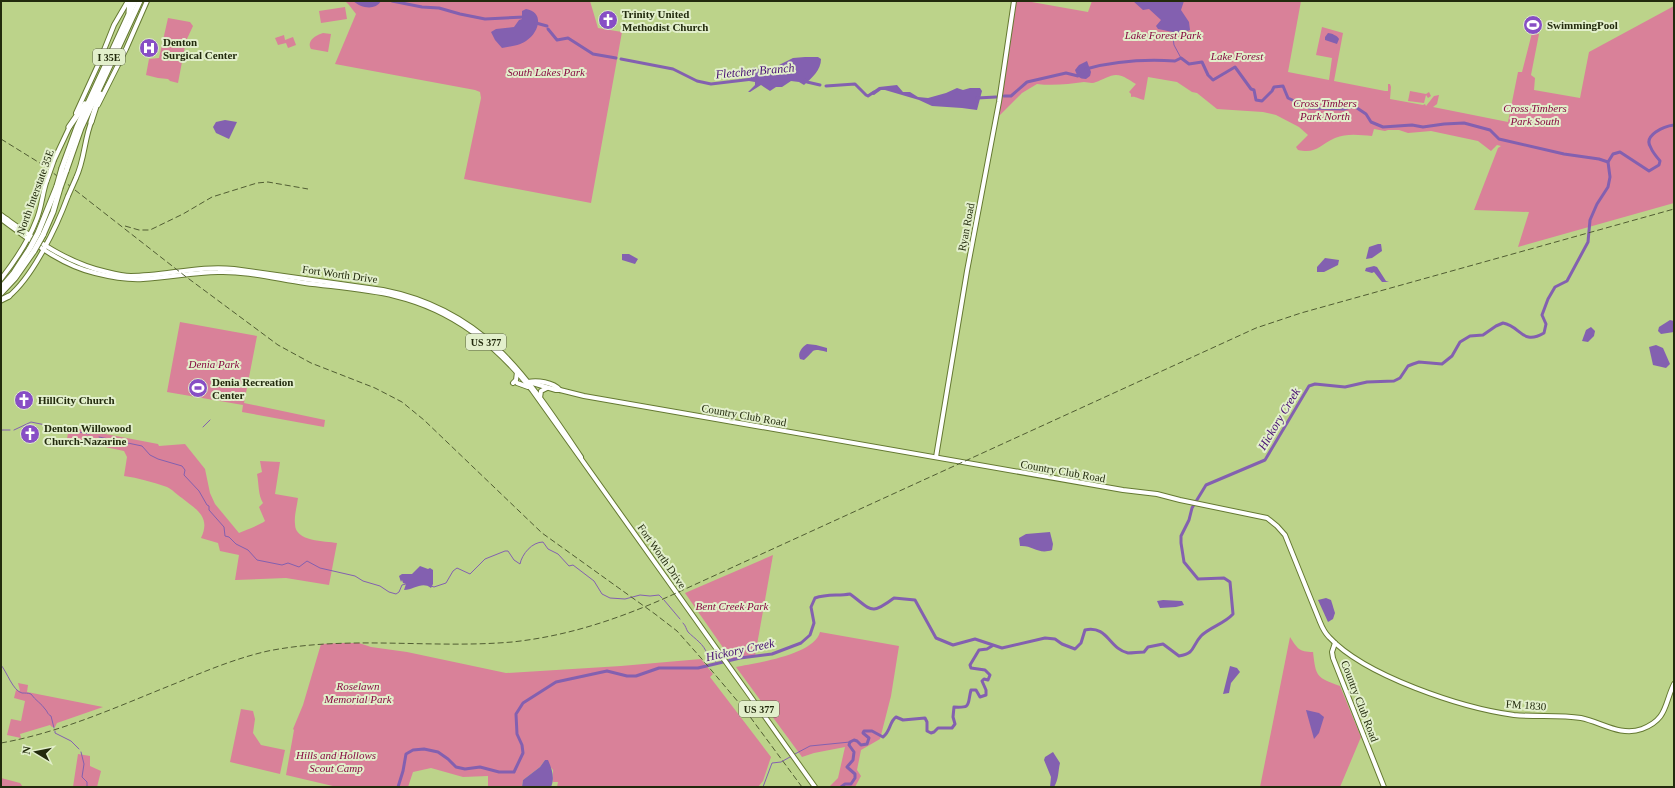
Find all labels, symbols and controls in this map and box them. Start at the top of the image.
place label: Trinity United Methodist Church [622,8,708,33]
church icon: Trinity United Methodist Church [597,9,619,31]
sports icon: SwimmingPool [1522,14,1544,36]
place label: SwimmingPool [1547,19,1618,31]
park label: Lake Forest Park [1124,29,1202,41]
place label: Denton Surgical Center [163,36,237,61]
hospital icon: Denton Surgical Center [138,37,160,59]
road number: I 35E [93,49,125,65]
park label: Lake Forest [1210,50,1264,62]
water label: Fletcher Branch [714,61,795,82]
park label: South Lakes Park [507,66,586,78]
park label: Cross Timbers Park North [1293,97,1357,122]
park label: Cross Timbers Park South [1503,102,1567,127]
street label: North Interstate 35E [14,147,56,236]
street label: Ryan Road [955,201,977,252]
street label: Fort Worth Drive [302,263,379,285]
road number: US 377 [466,334,506,350]
park label: Denia Park [187,358,241,370]
place label: Denia Recreation Center [212,376,293,401]
sports icon: Denia Recreation Center [187,377,209,399]
water label: Hickory Creek [1254,385,1303,453]
church icon: HillCity Church [13,389,35,411]
place label: HillCity Church [38,394,115,406]
street label: Country Club Road [701,402,788,428]
place label: Denton Willowood Church-Nazarine [44,422,131,447]
church icon: Denton Willowood Church-Nazarine [19,423,41,445]
street label: Country Club Road [1020,458,1107,484]
street label: Fort Worth Drive [635,521,689,591]
park label: Bent Creek Park [696,600,770,612]
water label: Hickory Creek [703,636,776,664]
street label: Country Club Road [1339,659,1381,744]
park label: Roselawn Memorial Park [323,680,393,705]
street label: FM 1830 [1505,698,1547,712]
road number: US 377 [739,701,779,717]
north arrow [16,732,56,772]
text: N [20,745,33,755]
park label: Hills and Hollows Scout Camp [295,749,376,774]

